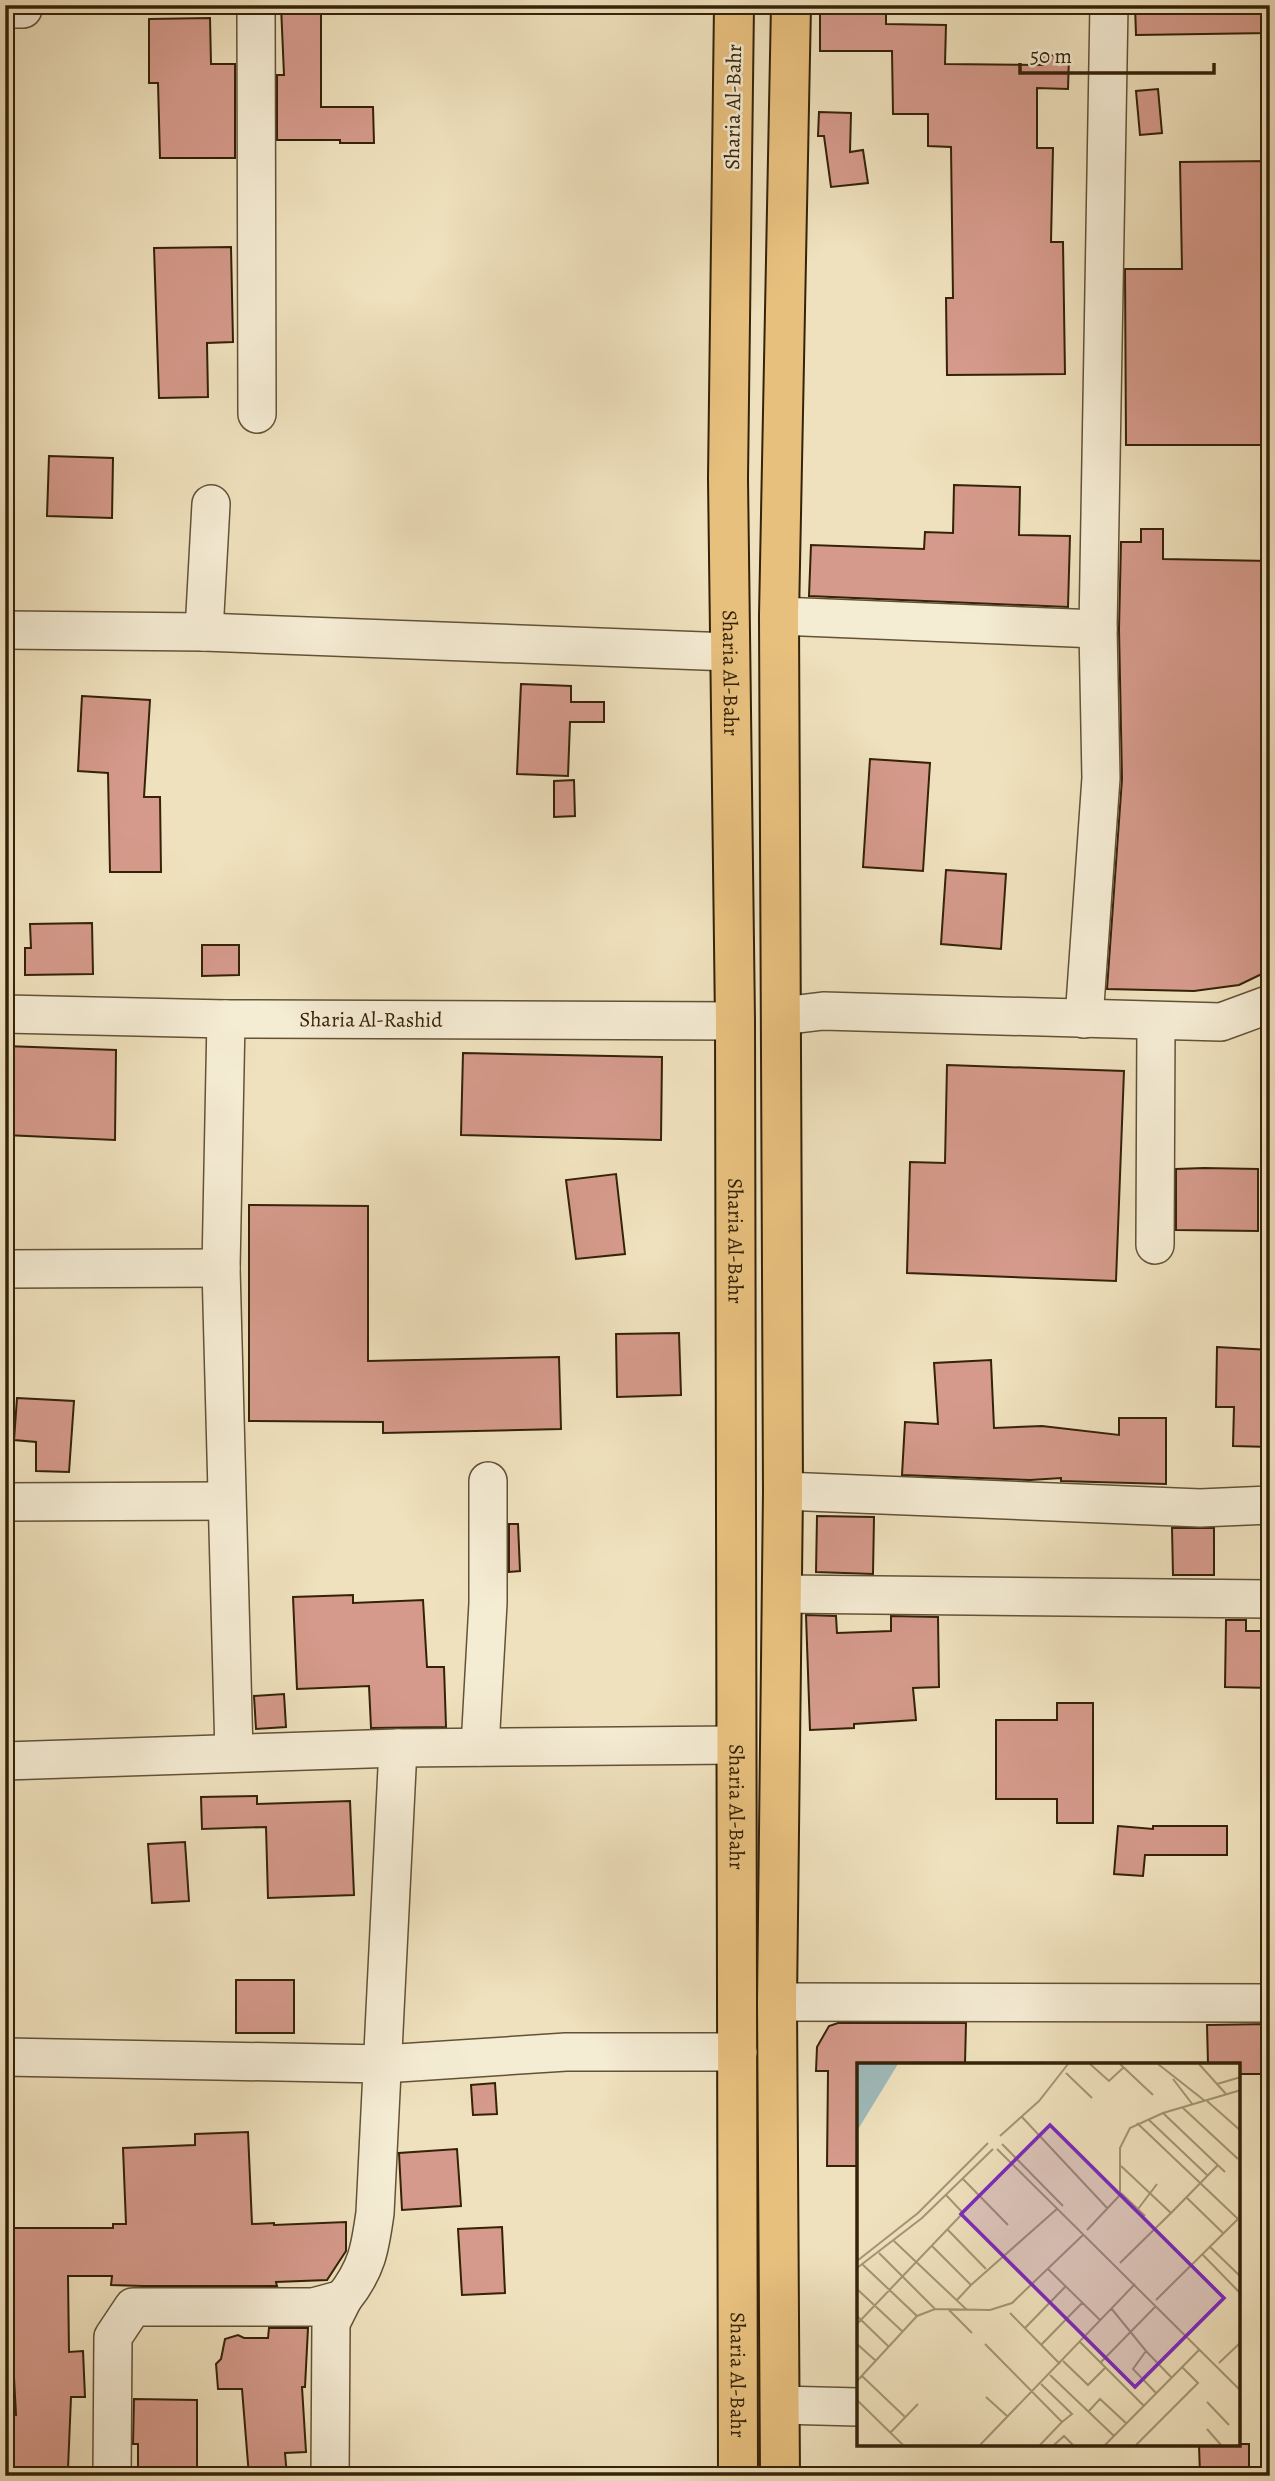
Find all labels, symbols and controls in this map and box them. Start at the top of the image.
scale bar [1020,32,1214,76]
text: 50 m [1030,42,1072,70]
street label: Sharia Al-Bahr [718,44,748,170]
street label: Sharia Al-Bahr [716,610,745,736]
street label: Sharia Al-Rashid [299,1005,443,1034]
street label: Sharia Al-Bahr [721,1178,750,1304]
street label: Sharia Al-Bahr [722,1744,751,1870]
inset map [857,2063,1240,2446]
street label: Sharia Al-Bahr [724,2312,752,2438]

